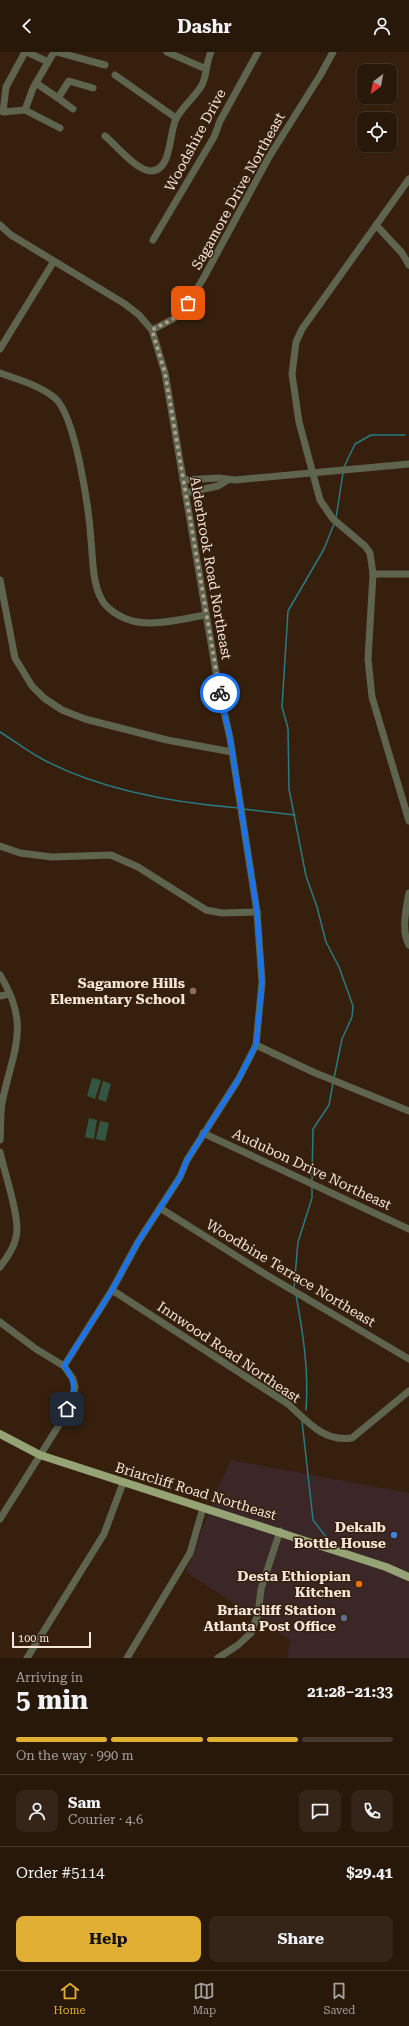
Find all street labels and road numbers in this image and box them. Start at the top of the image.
street label: Woodshire Drive [161,86,229,194]
street label: Sagamore Drive Northeast [188,110,288,272]
street label: Alderbrook Road Northeast [187,475,235,661]
street label: Audubon Drive Northeast [230,1125,394,1213]
street label: Woodbine Terrace Northeast [204,1216,378,1330]
street label: Innwood Road Northeast [154,1298,304,1406]
street label: Briarcliff Road Northeast [113,1459,279,1523]

